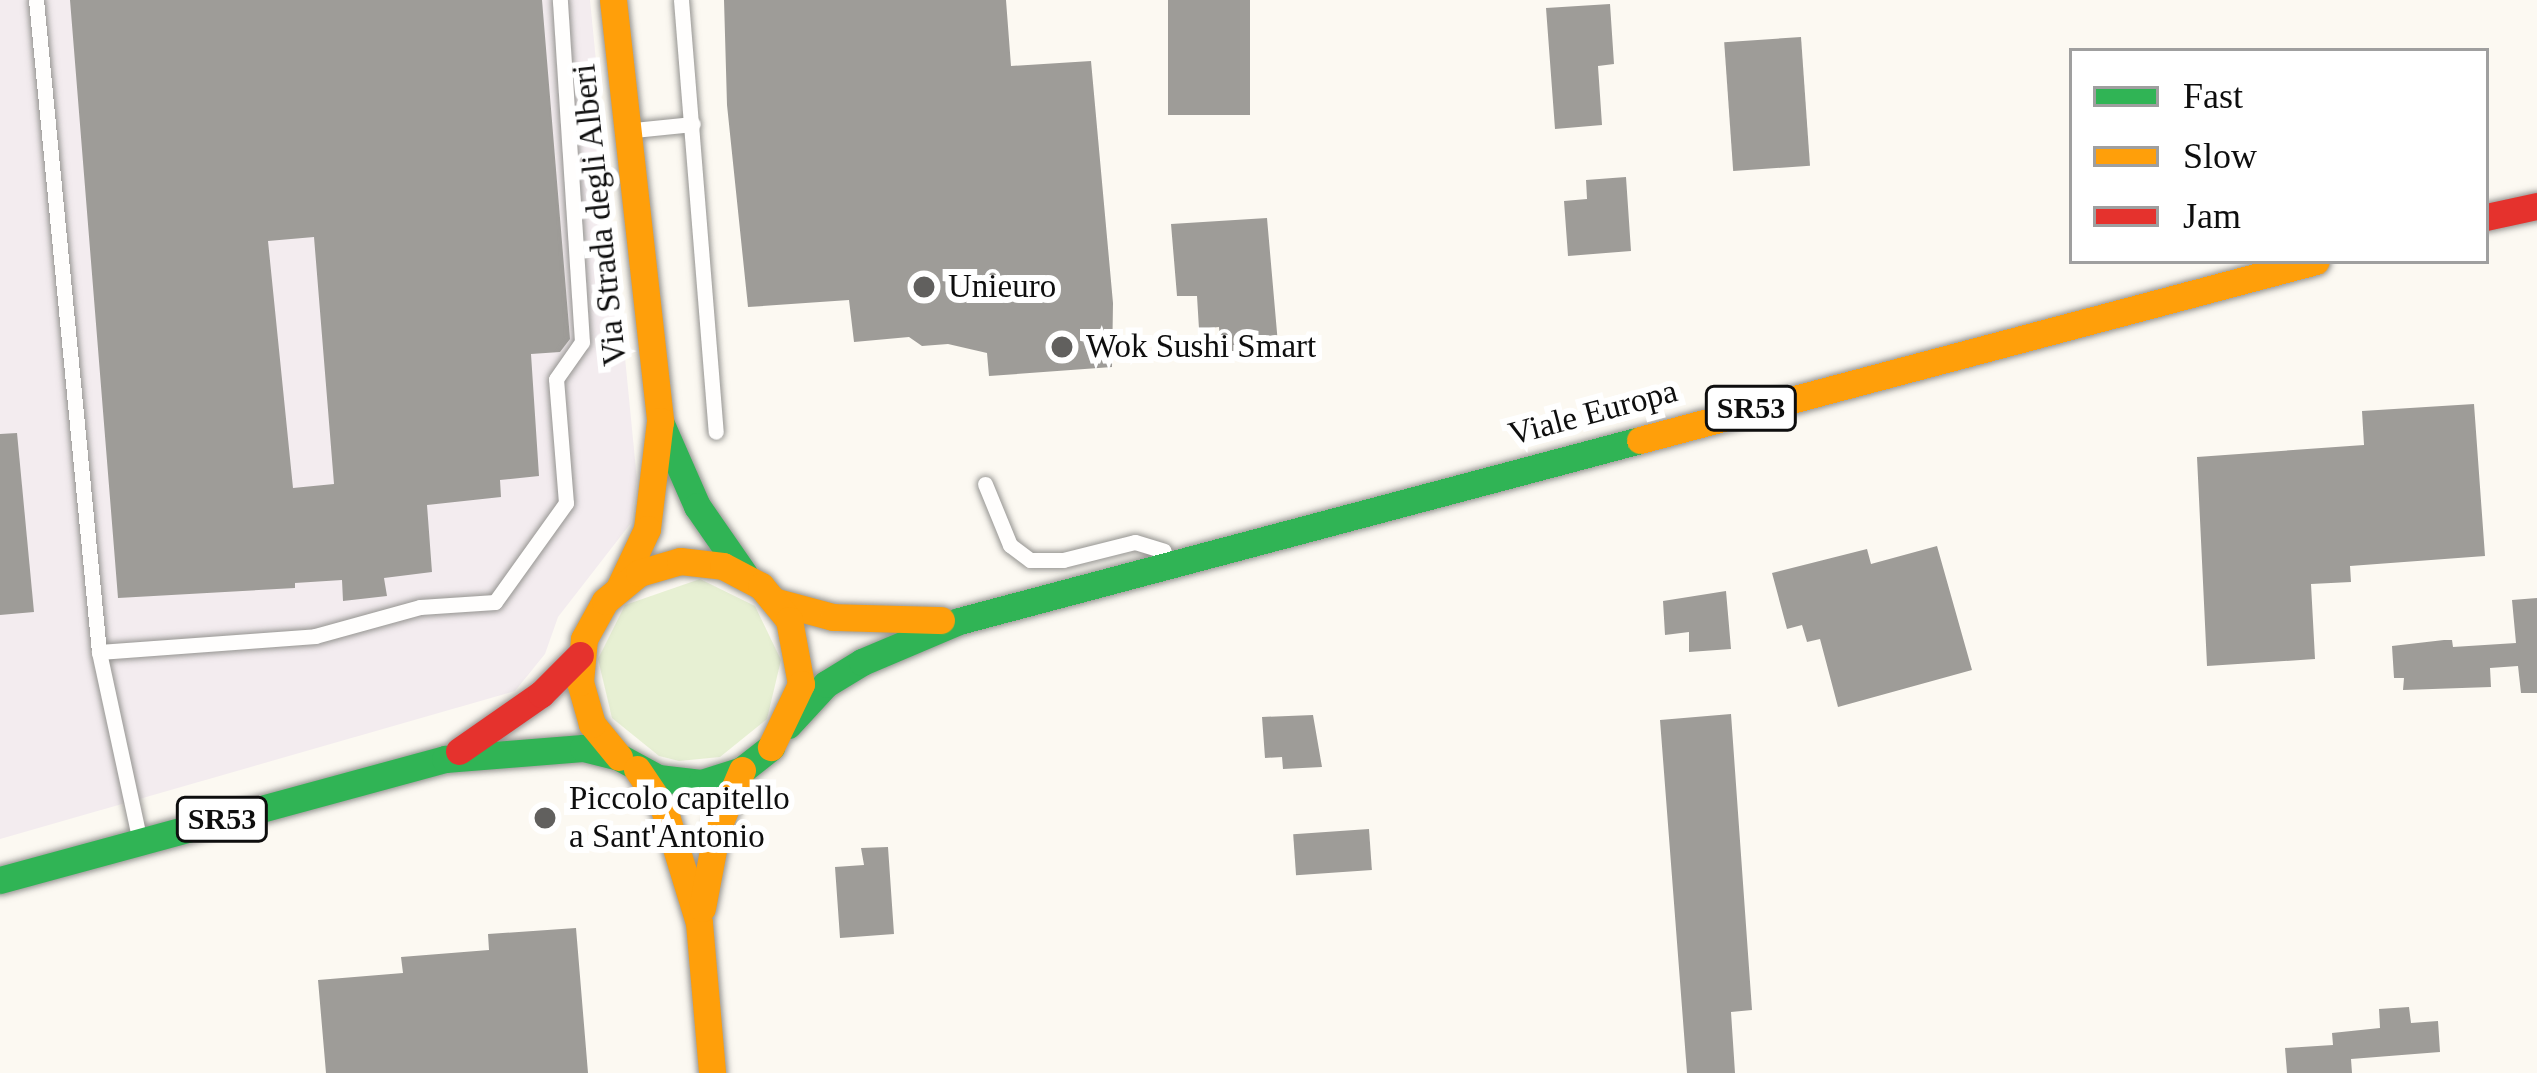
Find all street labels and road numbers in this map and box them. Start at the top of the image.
street label: Via Strada degli Alberi [564,61,636,369]
street label: Viale Europa [1504,371,1682,455]
road number: SR53 [1703,384,1799,432]
road number: SR53 [174,795,270,843]

